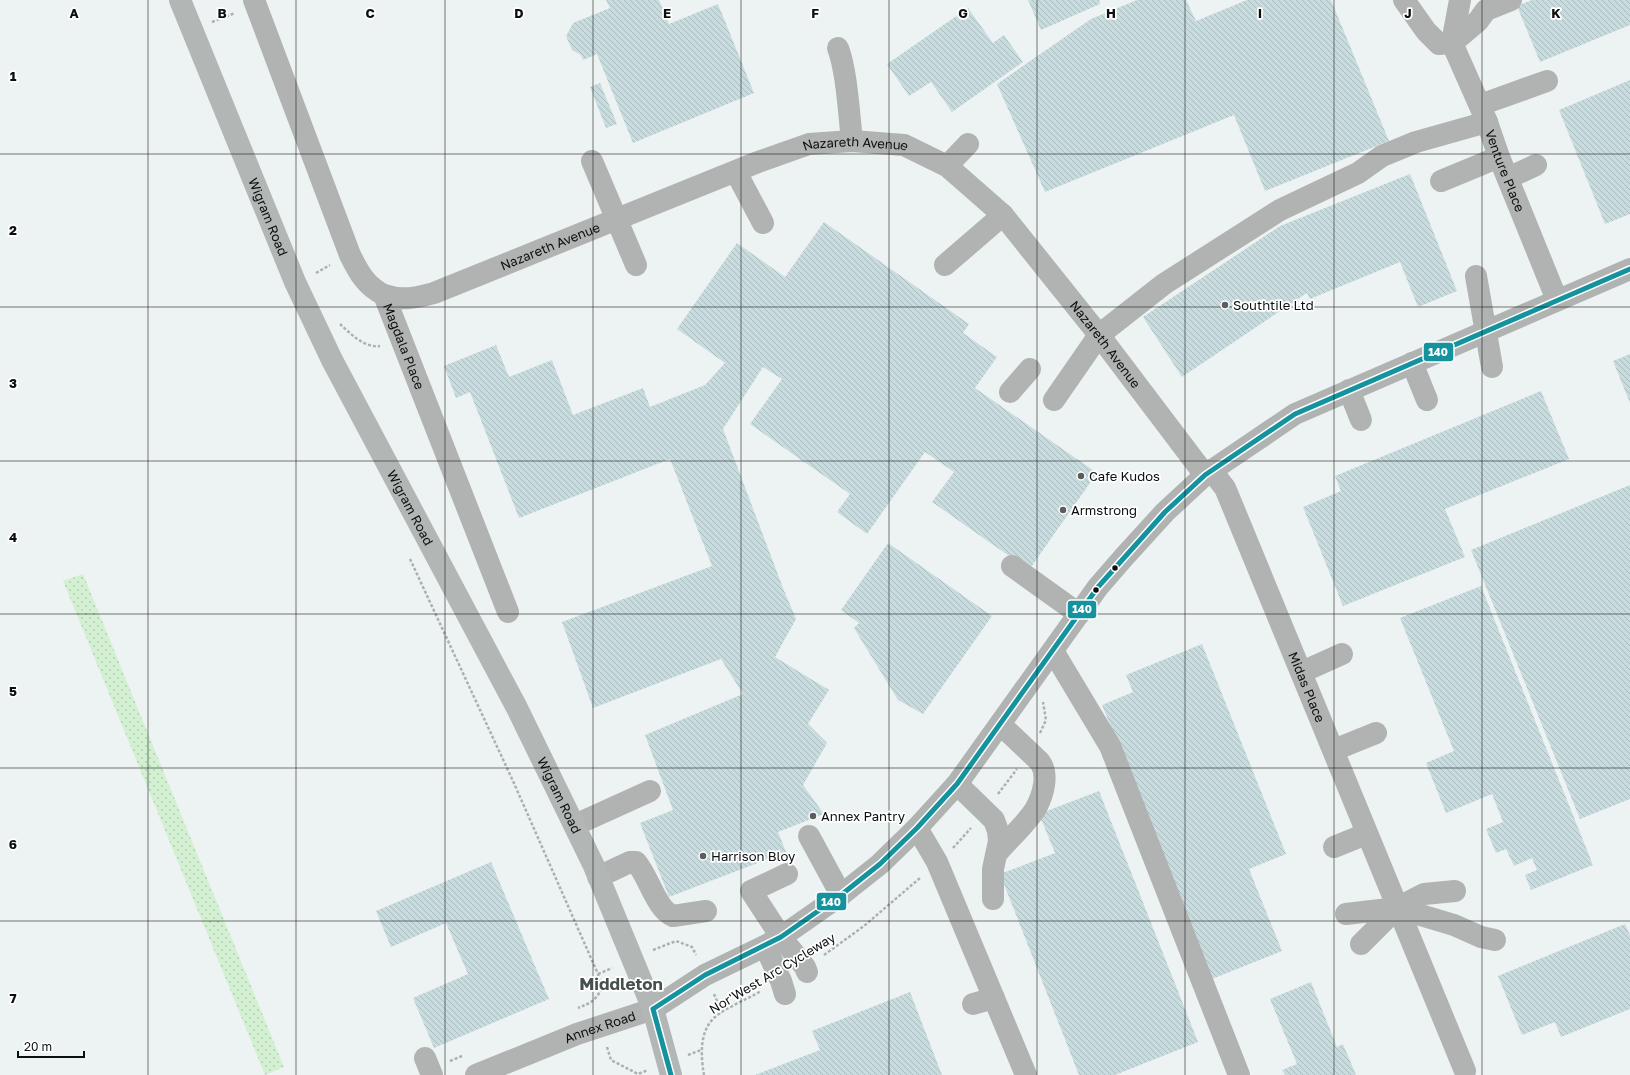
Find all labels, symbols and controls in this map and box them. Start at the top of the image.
text: A [69,5,79,21]
text: B [217,5,227,21]
text: C [365,5,375,21]
text: D [514,5,524,21]
text: E [663,5,671,21]
text: F [811,5,819,21]
text: G [958,5,968,21]
text: H [1106,5,1116,21]
text: I [1258,5,1262,21]
text: J [1404,5,1412,21]
text: K [1551,5,1561,21]
text: 1 [10,68,17,84]
street label: Venture Place [1482,128,1528,214]
street label: Nazareth Avenue [800,133,911,154]
street label: Wigram Road [245,175,291,258]
street label: Nazareth Avenue [498,219,602,273]
text: 2 [9,222,17,238]
street label: Nazareth Avenue [1067,297,1144,391]
place label: Southtile Ltd [1233,297,1314,313]
marker: Southtile Ltd [1220,300,1230,310]
street label: Magdala Place [380,301,428,392]
line badge: 140 [1423,342,1454,362]
text: 140 [1428,345,1448,358]
text: 3 [9,375,17,391]
street label: Wigram Road [384,467,437,548]
place label: Cafe Kudos [1089,468,1160,484]
marker: Cafe Kudos [1076,471,1086,481]
place label: Armstrong [1071,502,1137,518]
marker: Armstrong [1058,505,1068,515]
text: 4 [9,529,17,545]
unlabelled marker [1110,563,1120,573]
unlabelled marker [1091,585,1101,595]
line badge: 140 [1067,600,1097,619]
text: 140 [1072,602,1092,615]
street label: Midas Place [1285,649,1329,725]
text: 5 [9,683,17,699]
street label: Wigram Road [534,754,585,836]
place label: Annex Pantry [821,808,906,824]
marker: Annex Pantry [808,811,818,821]
text: 6 [9,836,17,852]
place label: Harrison Bloy [711,848,796,864]
marker: Harrison Bloy [698,851,708,861]
line badge: 140 [816,892,847,911]
text: 140 [821,895,841,908]
street label: Nor'West Arc Cycleway [706,929,839,1017]
district label: Middleton [579,973,663,994]
text: 7 [9,990,17,1006]
street label: Annex Road [562,1007,638,1046]
scale bar [18,1033,84,1059]
text: 20 m [24,1039,52,1054]

